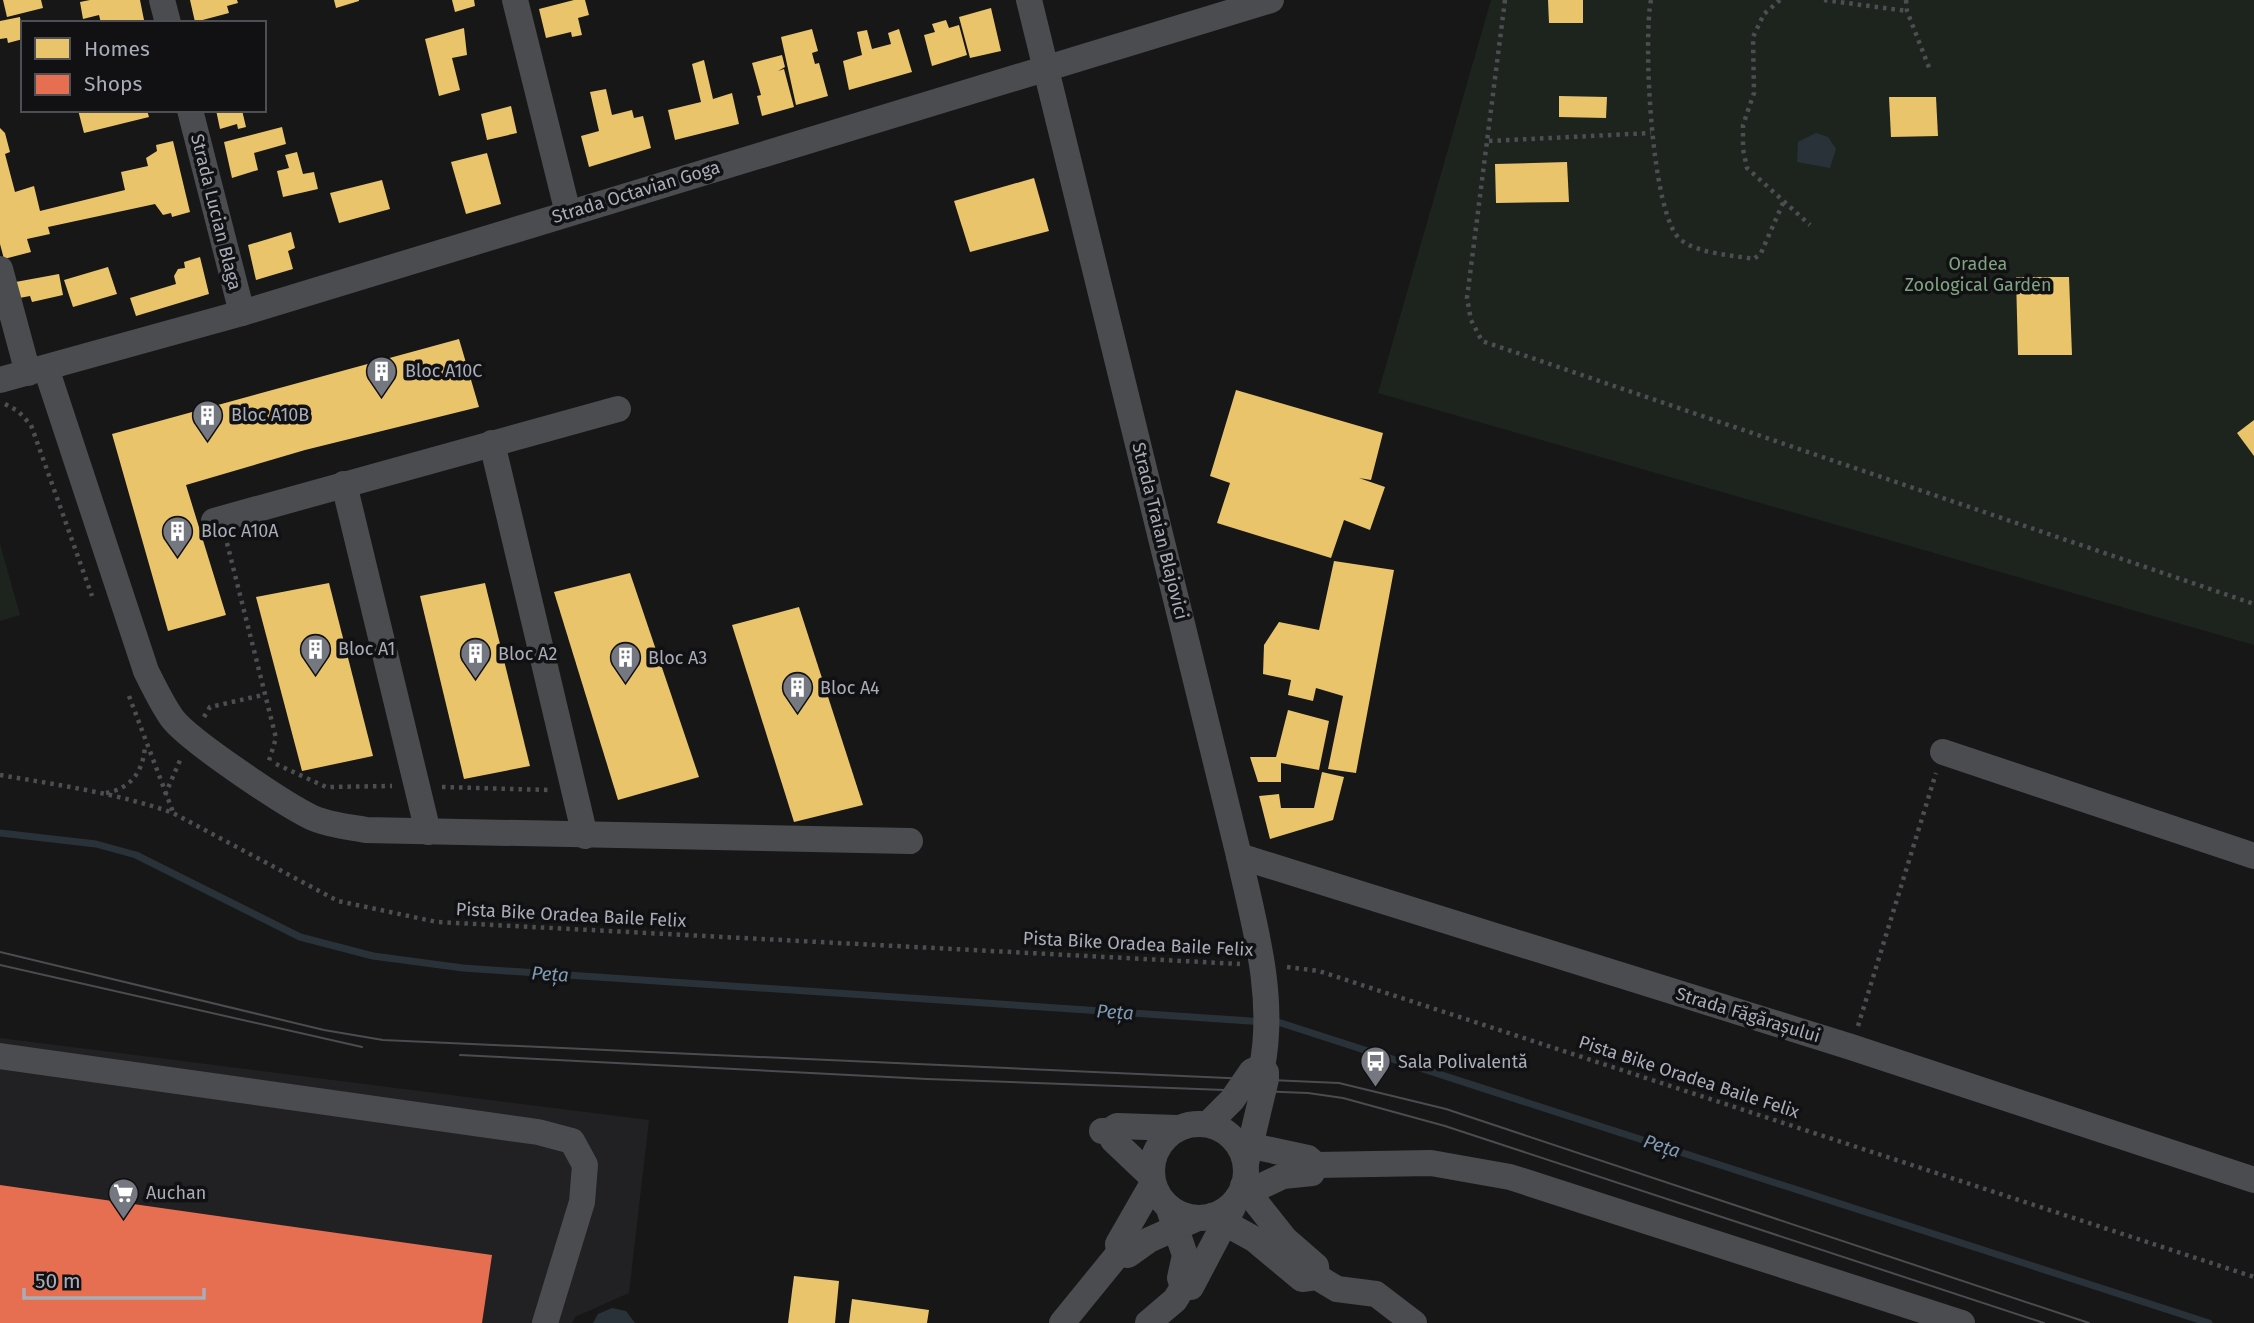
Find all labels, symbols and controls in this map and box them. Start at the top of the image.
legend [21,21,266,112]
text: Homes [84,36,150,62]
text: Shops [84,71,142,97]
street label: Strada Lucian Blaga [186,132,246,292]
street label: Strada Octavian Goga [549,156,723,228]
park label: Oradea Zoological Garden [1905,253,2051,296]
building icon: Bloc A10C [365,354,399,398]
place label: Bloc A10C [405,360,482,382]
building icon: Bloc A10B [191,398,225,442]
place label: Bloc A10B [231,404,309,426]
street label: Strada Traian Blajovici [1127,440,1193,622]
building icon: Bloc A10A [161,514,195,558]
place label: Bloc A10A [201,520,279,542]
building icon: Bloc A1 [298,632,332,676]
building icon: Bloc A2 [458,637,492,681]
place label: Bloc A1 [338,638,395,660]
building icon: Bloc A3 [608,641,642,685]
place label: Bloc A2 [498,643,558,665]
place label: Bloc A3 [648,647,707,669]
building icon: Bloc A4 [780,671,814,715]
place label: Bloc A4 [820,677,880,699]
street label: Pista Bike Oradea Baile Felix [455,898,687,932]
street label: Pista Bike Oradea Baile Felix [1022,927,1254,961]
water label: Peța [530,961,569,988]
street label: Strada Făgărașului [1673,983,1823,1048]
water label: Peța [1095,999,1134,1026]
street label: Pista Bike Oradea Baile Felix [1576,1031,1802,1123]
bus stop icon: Sala Polivalentă [1358,1045,1392,1089]
place label: Sala Polivalentă [1398,1051,1528,1073]
water label: Peța [1640,1129,1683,1164]
supermarket icon: Auchan [106,1176,140,1220]
place label: Auchan [146,1182,206,1204]
scale bar [24,1256,205,1300]
text: 50 m [35,1268,81,1294]

